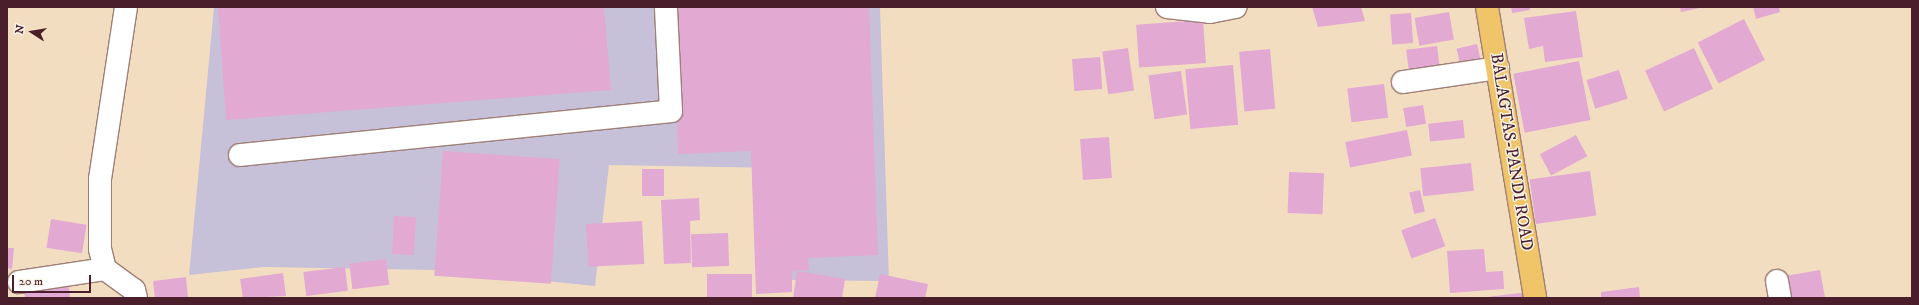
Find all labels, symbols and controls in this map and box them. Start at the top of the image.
north arrow [12,12,52,52]
text: N [12,24,28,35]
street label: BALAGTAS-PANDI ROAD [1485,52,1537,252]
scale bar [14,267,93,293]
text: 20 m [19,274,43,289]

